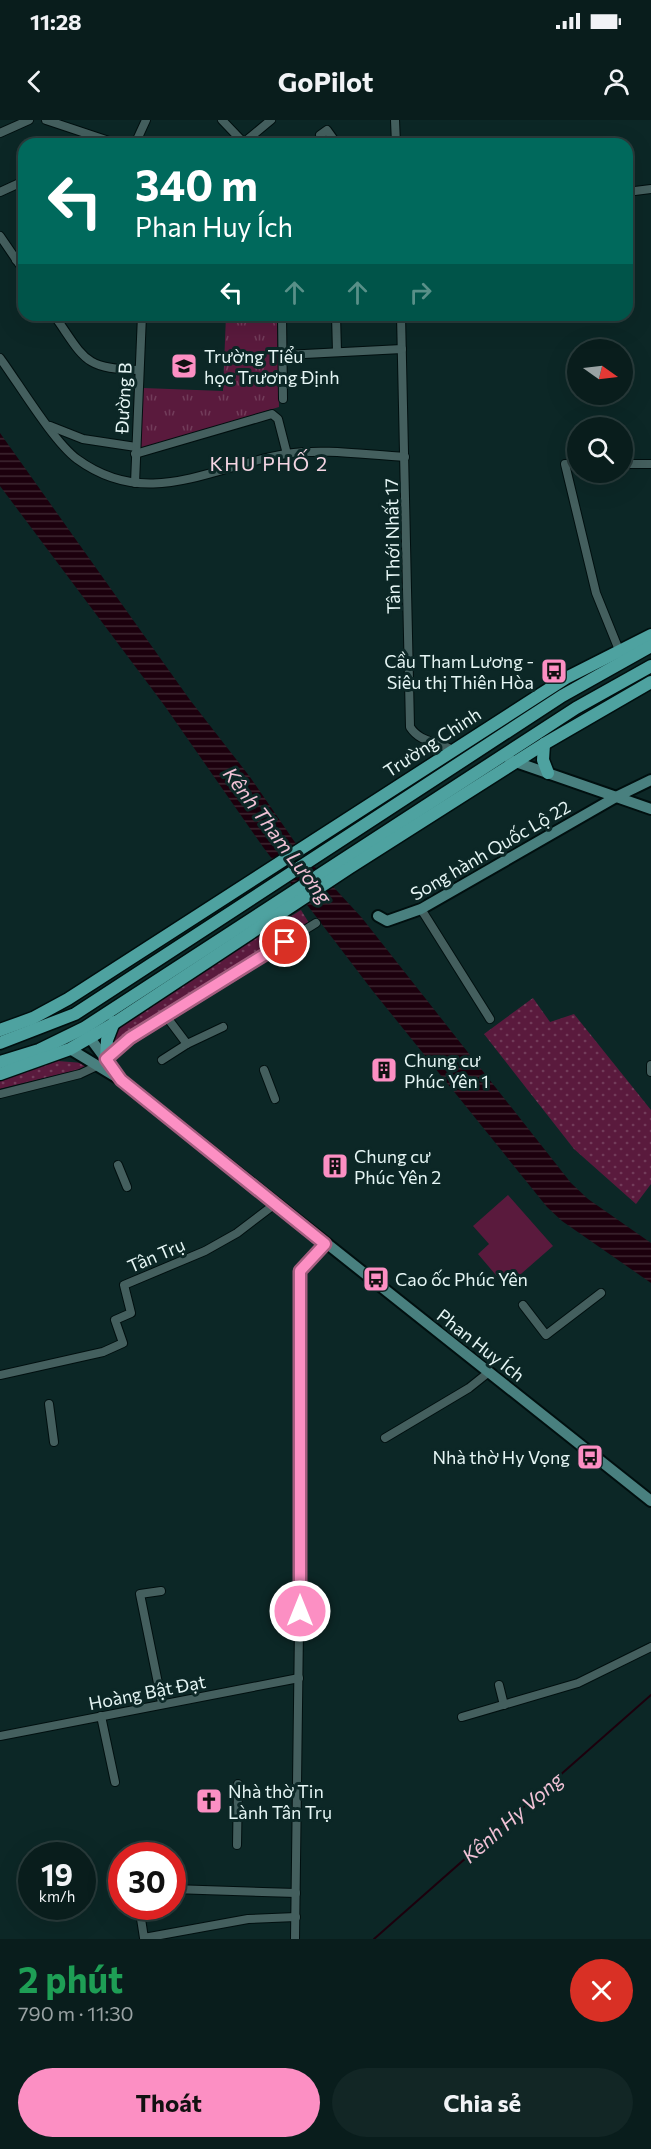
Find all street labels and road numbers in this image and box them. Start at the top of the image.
street label: Đường B [110,362,136,435]
street label: Tân Thới Nhất 17 [380,478,404,614]
street label: Trường Chinh [379,702,485,782]
street label: Song hành Quốc Lộ 22 [406,795,574,905]
street label: Tân Trụ [124,1233,188,1277]
street label: Phan Huy Ích [433,1304,529,1386]
street label: Hoàng Bật Đạt [87,1670,207,1714]

